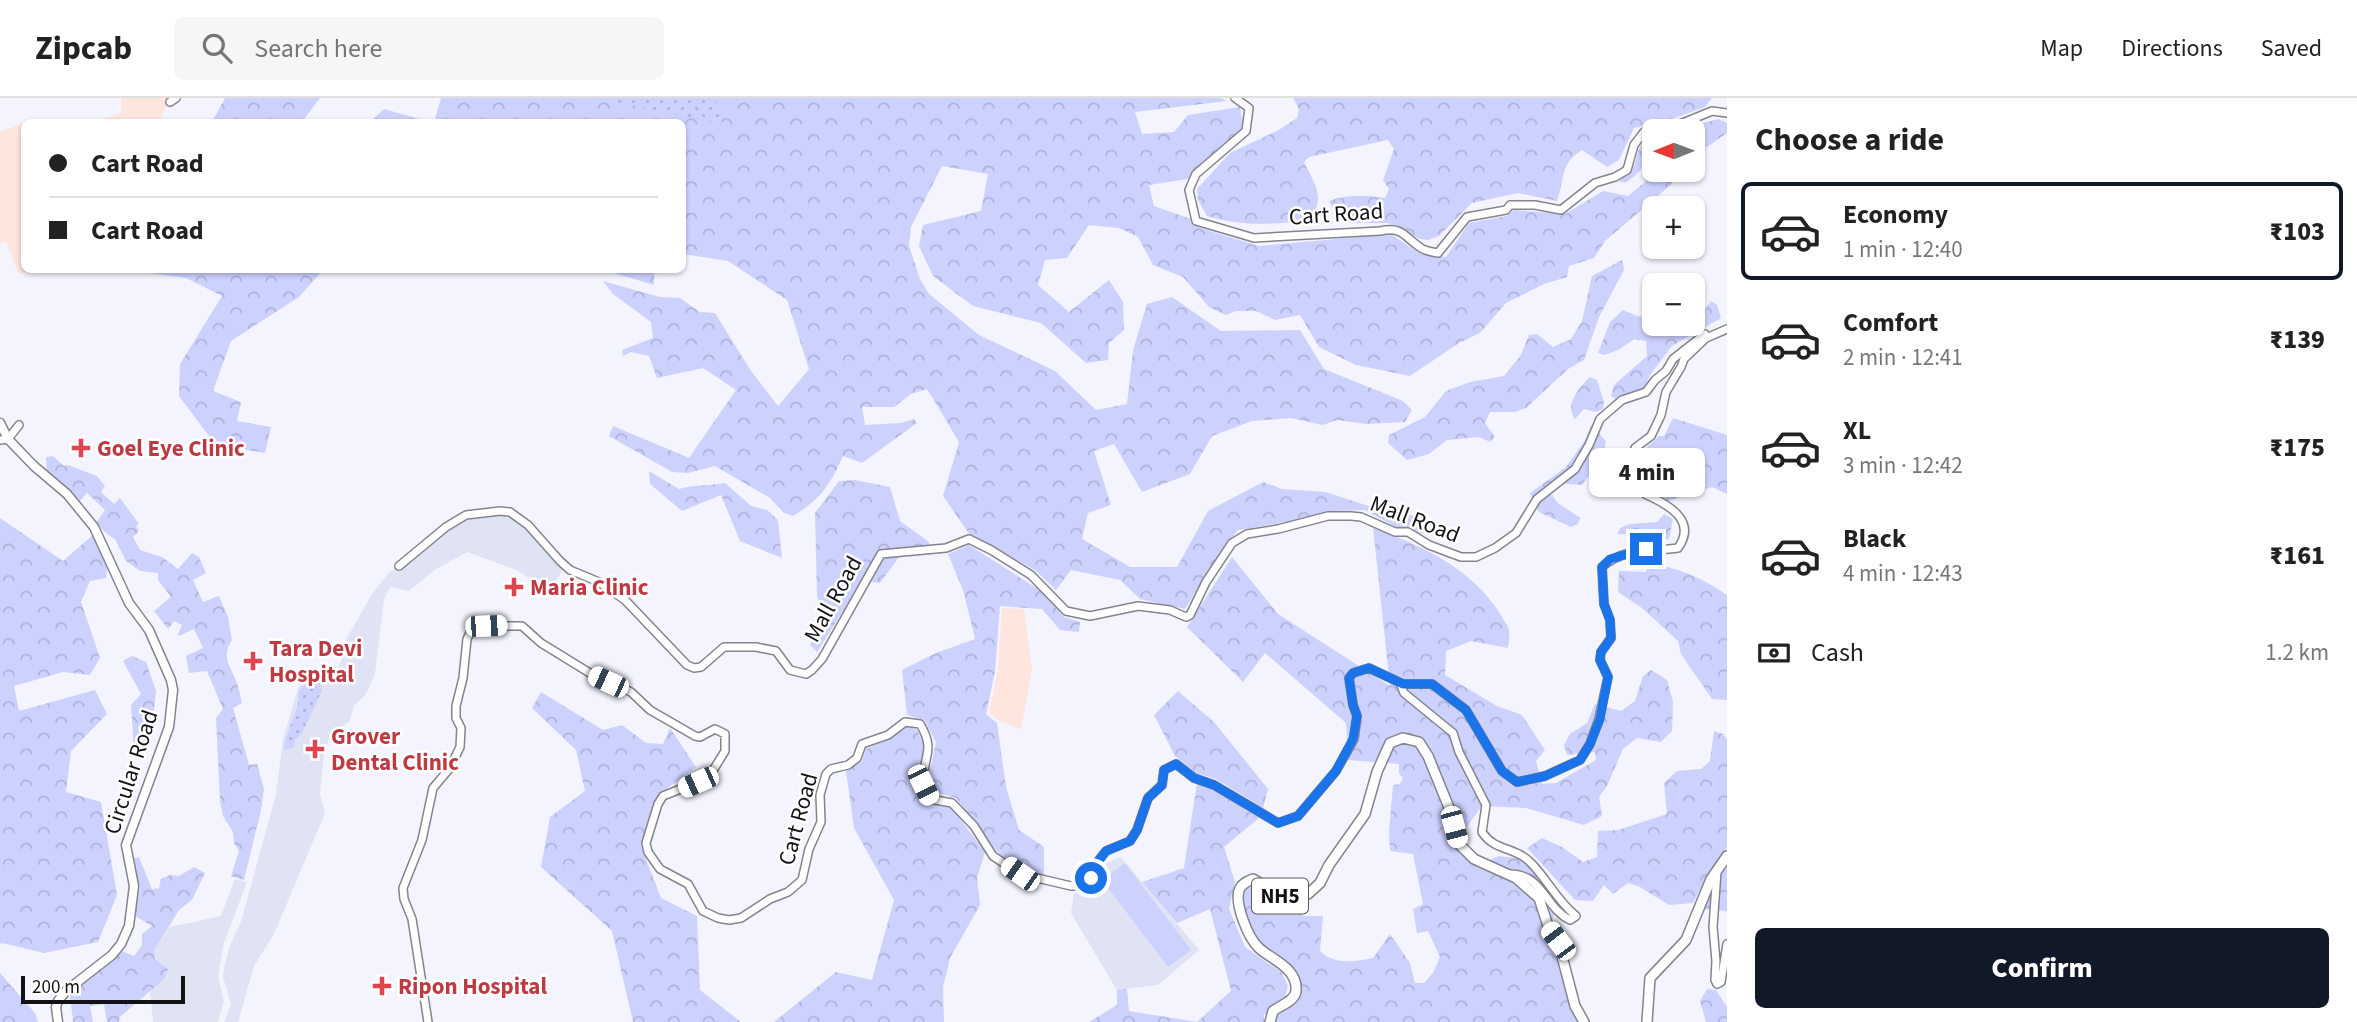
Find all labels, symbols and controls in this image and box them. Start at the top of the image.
search box [174,17,664,80]
text: Zipcab [35,25,132,72]
icon: search [198,29,236,67]
text: Search here [254,30,382,67]
text: Map [2040,31,2083,66]
text: Directions [2121,31,2223,66]
text: Saved [2261,31,2322,66]
text: Choose a ride [1755,117,1944,163]
north arrow [1642,119,1704,182]
map controls [1642,119,1705,336]
text: Cart Road [91,145,204,182]
street label: Cart Road [1288,194,1384,234]
button: + [1642,196,1705,259]
text: Economy [1843,196,1948,233]
icon: car [1759,200,1822,263]
text: Cart Road [91,212,204,249]
text: ₹103 [2269,213,2325,250]
text: 1 min · 12:40 [1843,233,1963,266]
button: − [1642,273,1705,336]
text: Comfort [1843,304,1938,341]
icon: car [1759,308,1822,371]
text: ₹139 [2269,321,2325,358]
text: 2 min · 12:41 [1843,341,1963,374]
text: XL [1843,412,1871,449]
icon: car [1759,416,1822,479]
text: ₹175 [2269,429,2325,466]
place label: Goel Eye Clinic [97,432,245,465]
marker: Goel Eye Clinic [71,438,91,458]
callout: 4 min [1588,448,1704,496]
text: 3 min · 12:42 [1843,449,1963,482]
text: 4 min [1619,456,1675,489]
street label: Mall Road [1365,487,1465,551]
text: Black [1843,520,1906,557]
icon: car [1759,524,1822,587]
route end [1630,533,1662,565]
text: ₹161 [2269,537,2325,574]
street label: Mall Road [796,550,870,648]
text: 4 min · 12:43 [1843,557,1963,590]
place label: Maria Clinic [530,571,649,604]
marker: Maria Clinic [504,577,524,597]
car [465,615,508,637]
place label: Tara Devi Hospital [269,632,362,691]
icon: cash [1755,634,1793,672]
text: Cash [1811,634,1864,671]
text: 1.2 km [2265,636,2329,669]
marker: Tara Devi Hospital [243,651,263,671]
car [585,664,632,700]
street label: Circular Road [95,706,167,838]
place label: Grover Dental Clinic [331,720,459,779]
marker: Grover Dental Clinic [305,739,325,759]
car [905,762,942,808]
car [675,764,722,800]
street label: Cart Road [770,769,826,869]
car [1439,804,1470,850]
car [997,853,1044,895]
route start [1075,862,1107,894]
road number: NH5 [1252,878,1308,914]
car [1537,918,1580,964]
button: Confirm [1755,928,2329,1008]
place label: Ripon Hospital [398,970,547,1003]
scale bar [21,973,186,1005]
text: 200 m [32,974,80,1001]
marker: Ripon Hospital [372,976,392,996]

